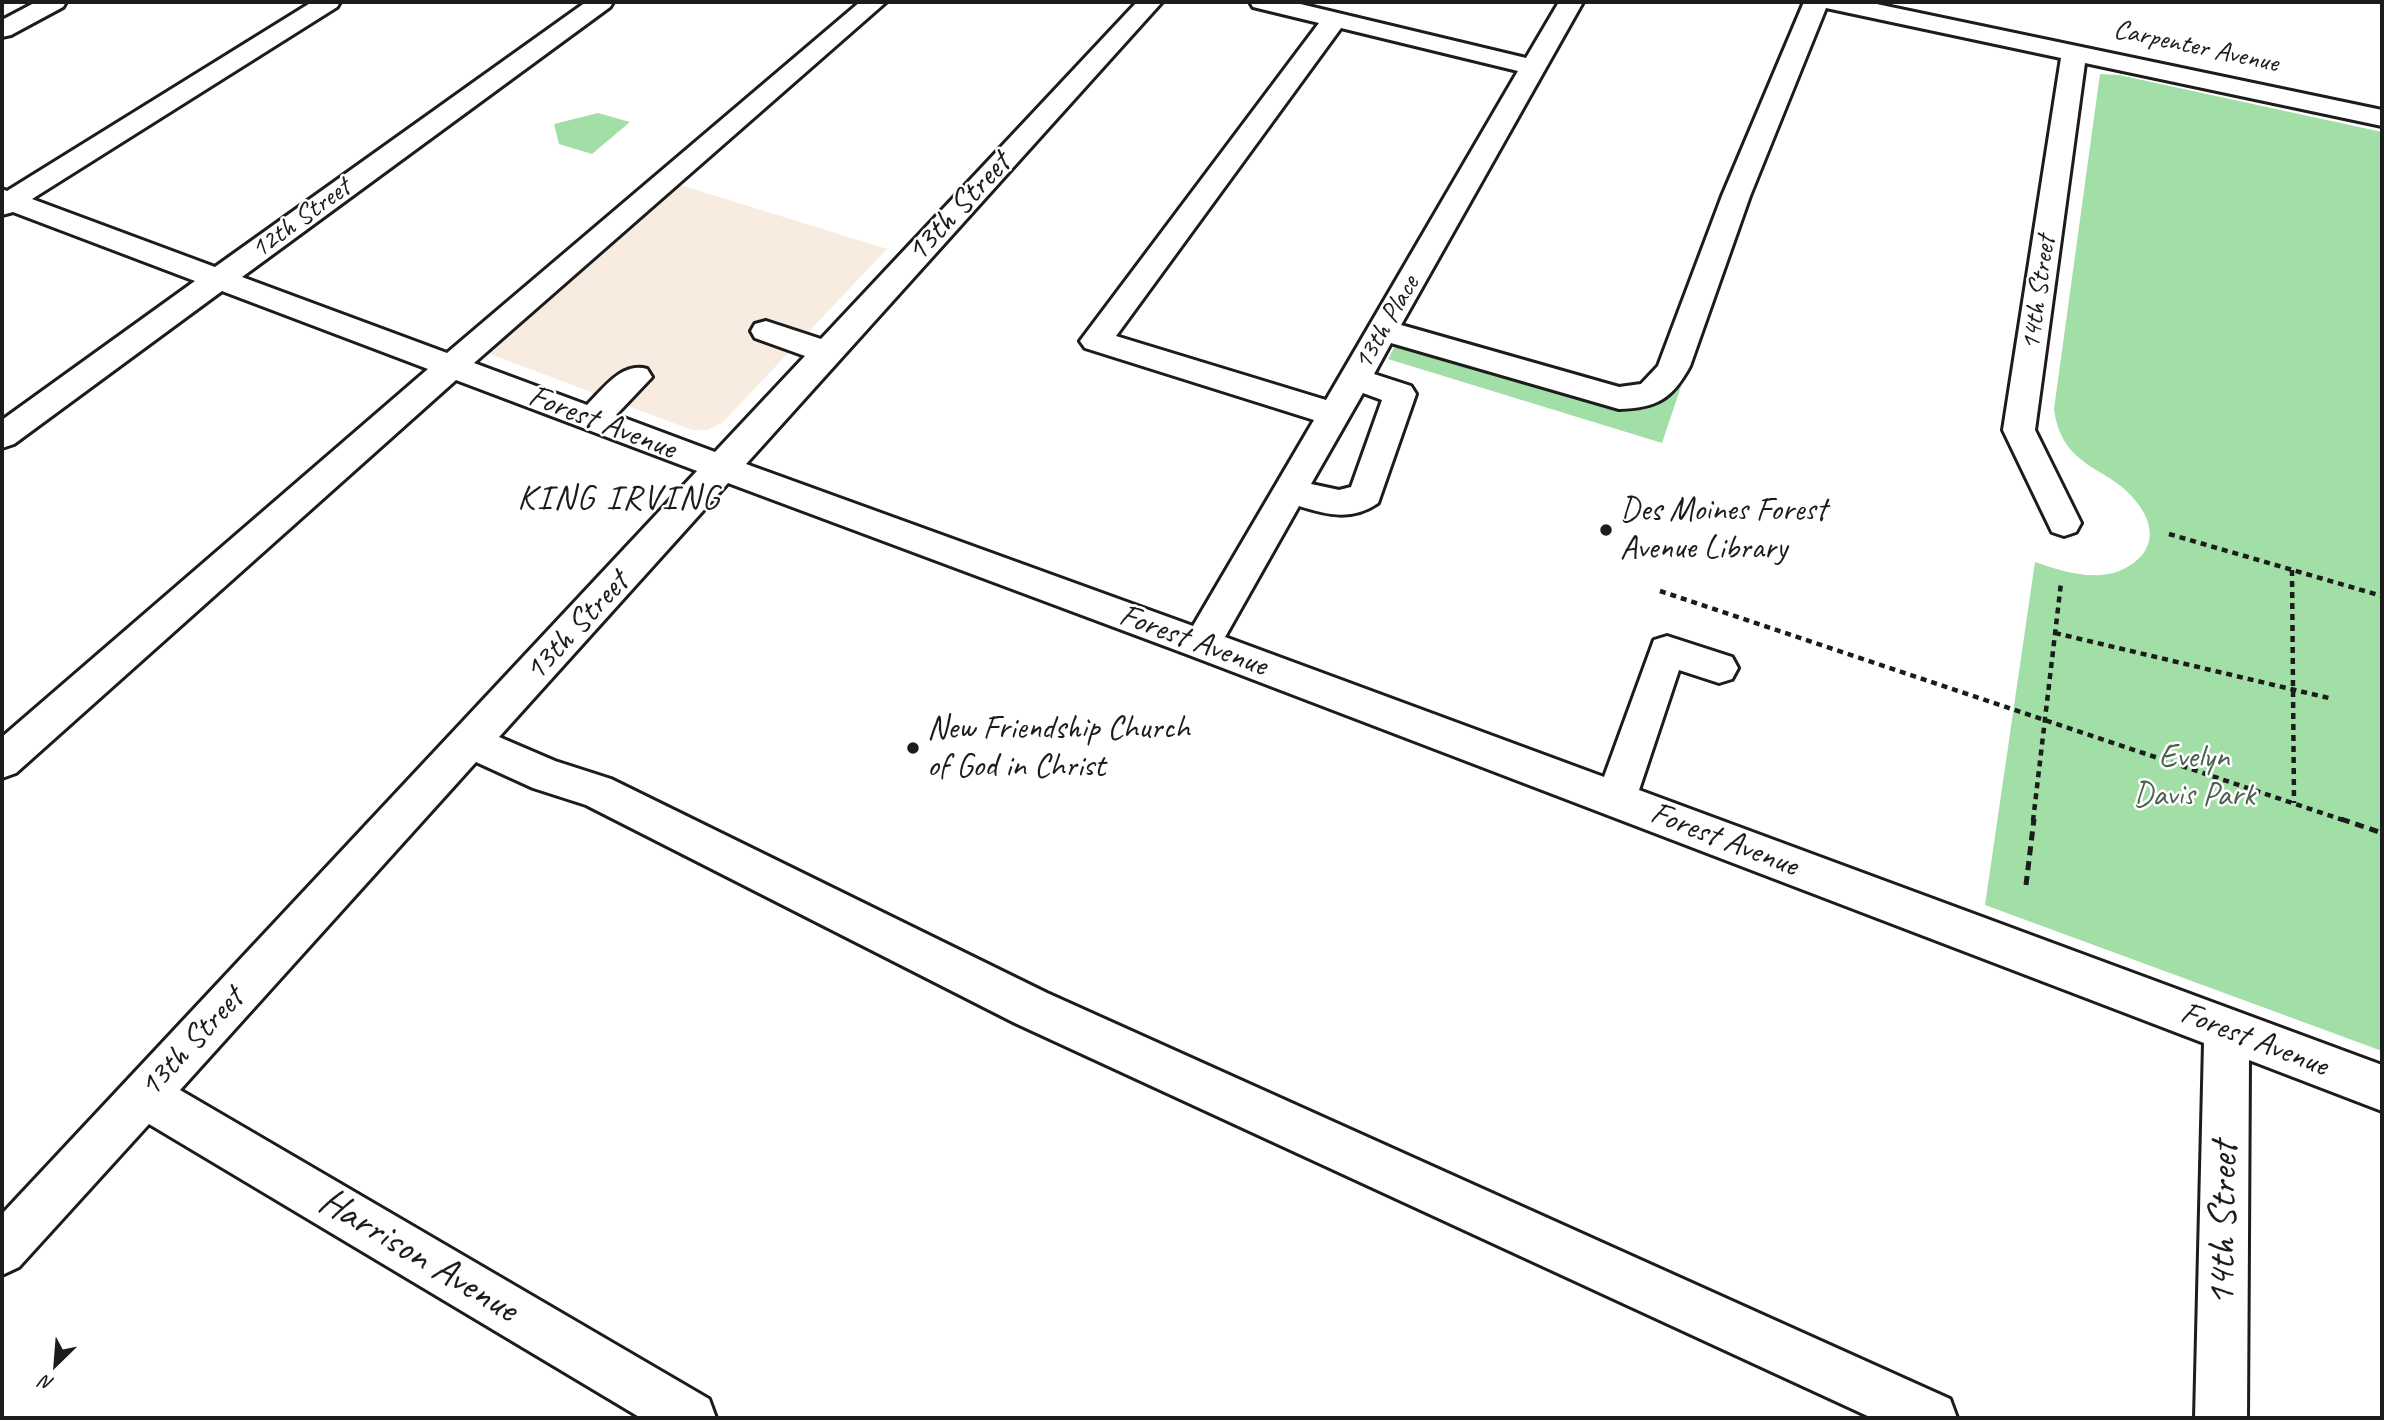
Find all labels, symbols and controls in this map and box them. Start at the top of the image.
street label: Carpenter Avenue [2111,13,2281,81]
street label: 13th Street [898,145,1020,271]
street label: 12th Street [245,172,357,266]
street label: 14th Street [2014,234,2064,352]
street label: 13th Place [1347,270,1427,376]
street label: Forest Avenue [523,377,681,469]
district label: KING IRVING [520,478,718,520]
place label: Des Moines Forest Avenue Library [1620,491,1827,569]
marker: Des Moines Forest Avenue Library [1598,522,1614,538]
street label: 13th Street [516,564,638,690]
street label: Forest Avenue [1114,596,1272,686]
place label: New Friendship Church of God in Christ [927,709,1190,787]
park label: Evelyn Davis Park [2133,738,2255,816]
marker: New Friendship Church of God in Christ [905,740,921,756]
street label: Forest Avenue [1645,794,1803,886]
street label: 13th Street [131,980,253,1106]
street label: Forest Avenue [2175,994,2333,1086]
street label: 14th Street [2199,1141,2249,1307]
street label: Harrison Avenue [310,1178,526,1334]
north arrow [21,1329,91,1399]
text: N [37,1370,58,1396]

